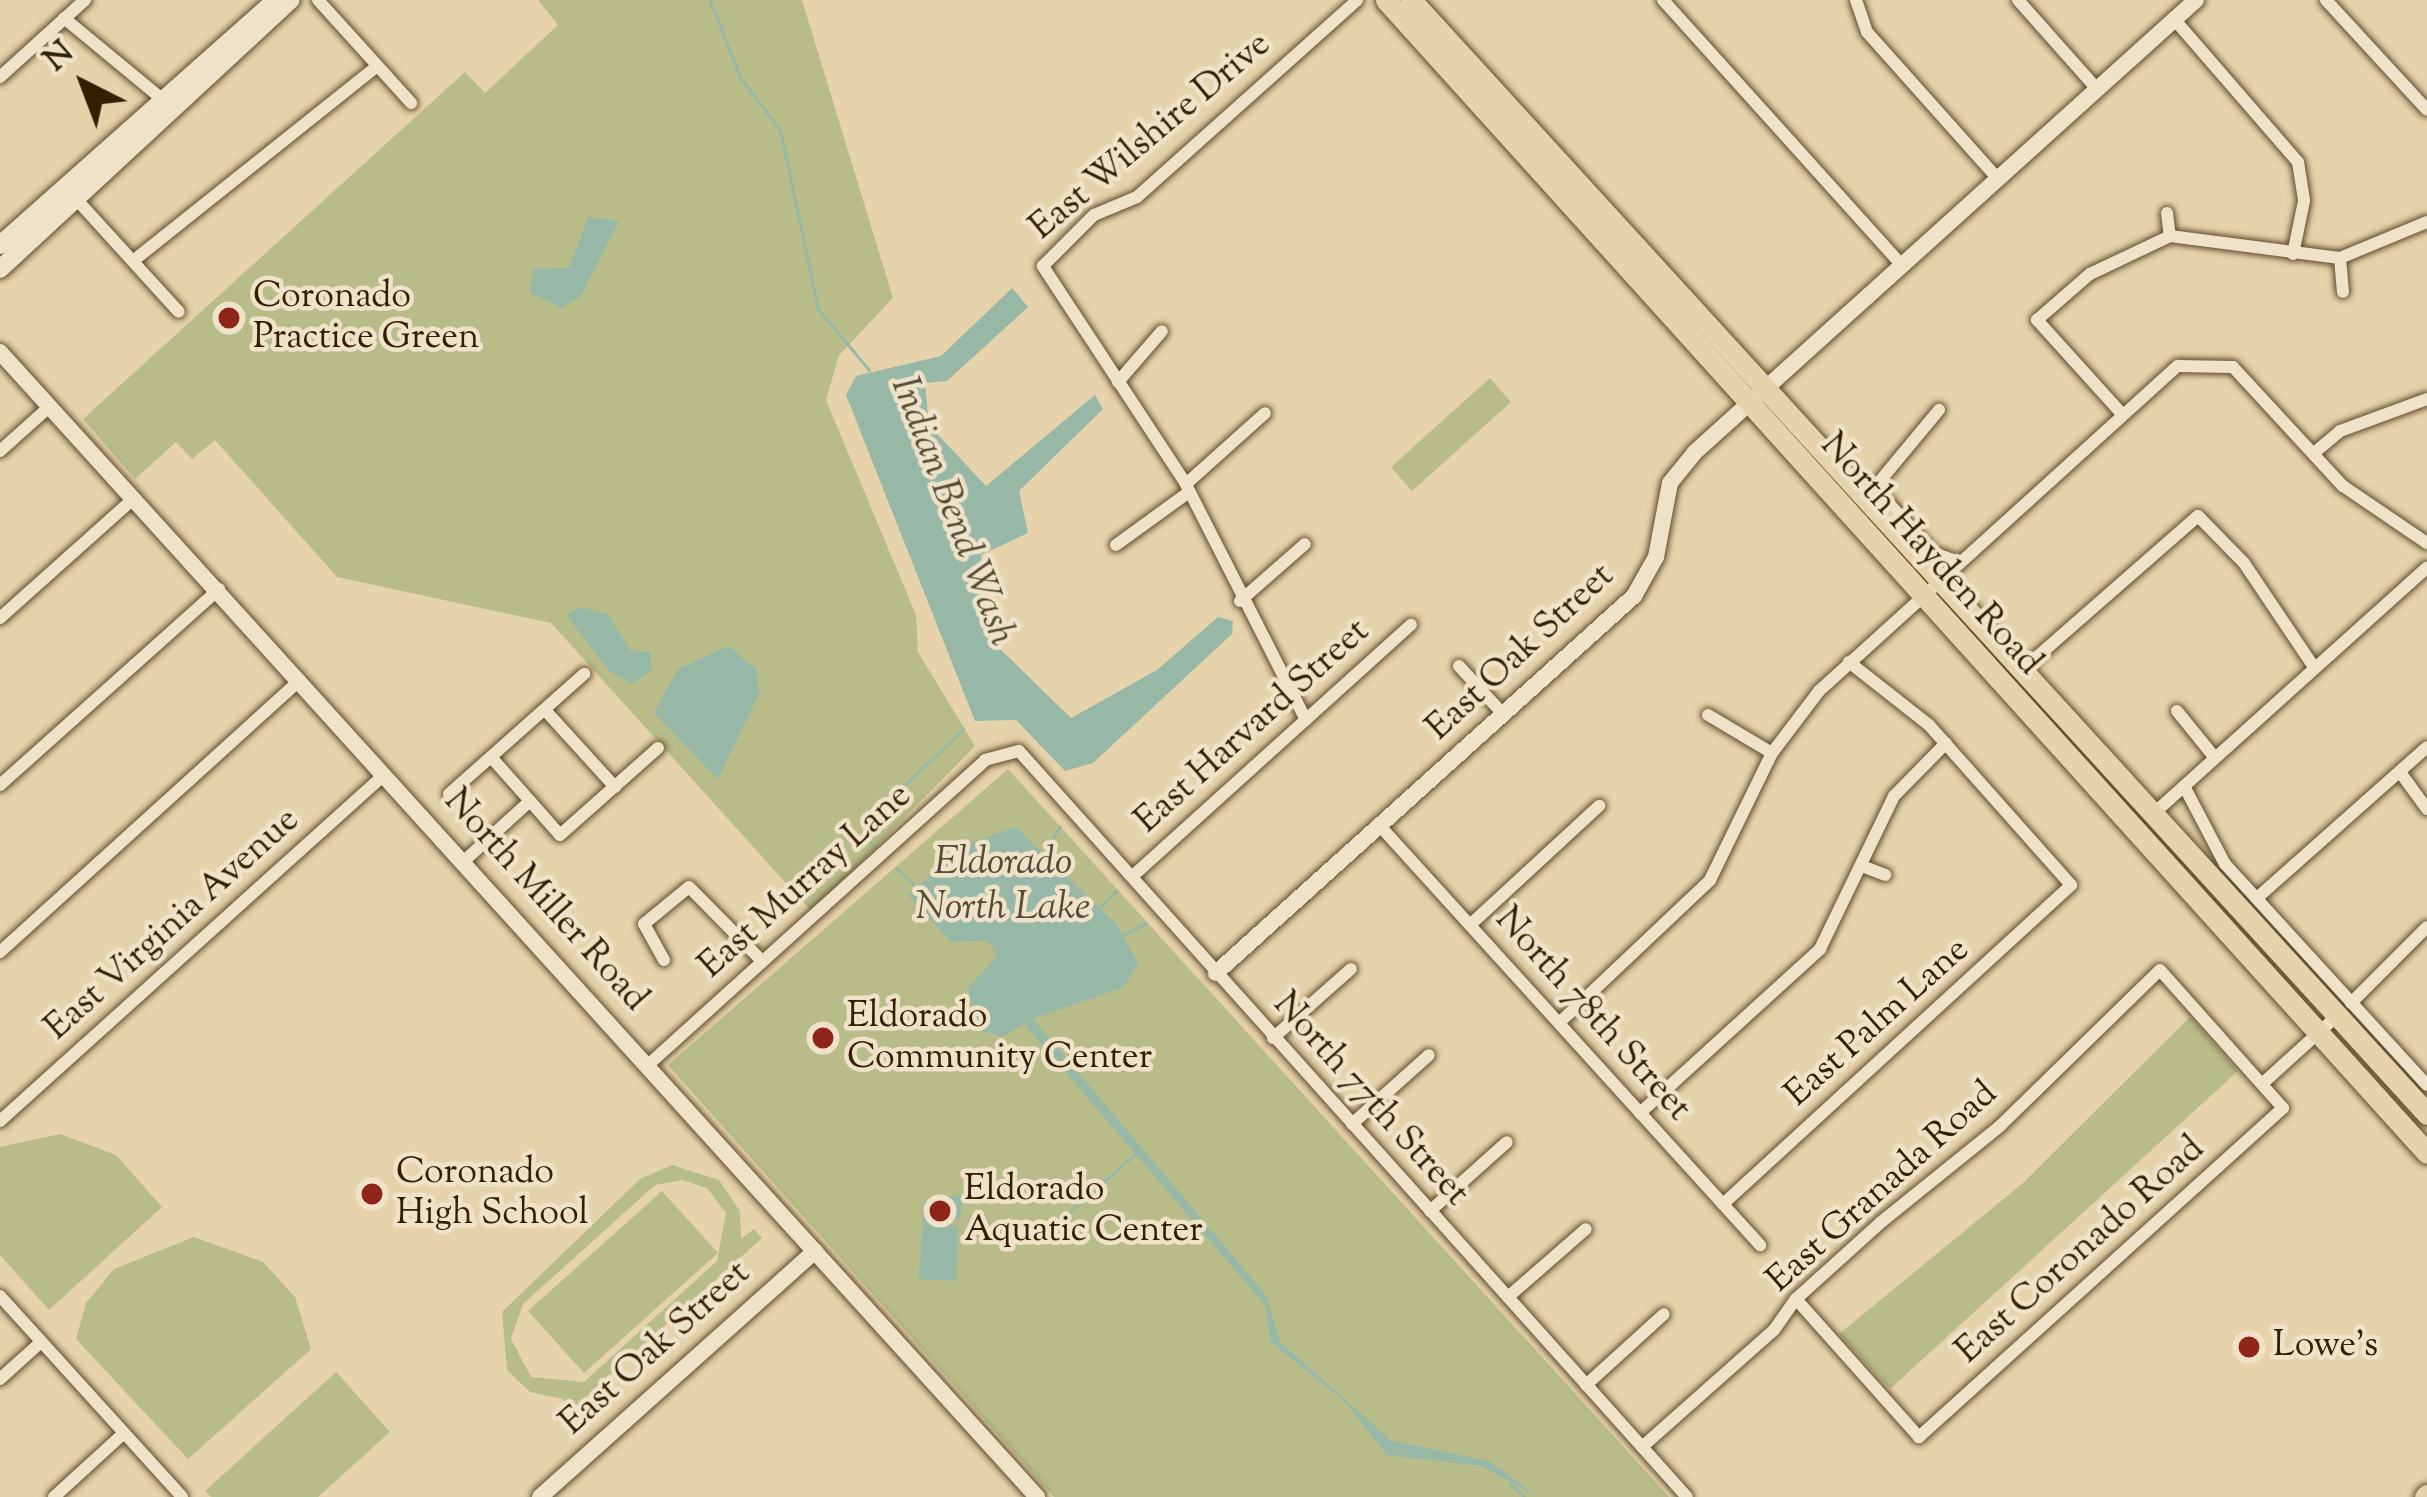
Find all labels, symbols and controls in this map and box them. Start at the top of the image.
north arrow [24,24,144,144]
street label: East Wilshire Drive [1022,24,1280,250]
text: N [34,31,86,84]
place label: Coronado Practice Green [253,275,479,360]
marker: Coronado Practice Green [216,305,242,331]
water label: Indian Bend Wash [878,371,1024,653]
street label: North Hayden Road [1810,425,2050,685]
street label: East Oak Street [1419,555,1623,751]
street label: East Harvard Street [1127,611,1379,843]
street label: East Murray Lane [691,775,921,989]
street label: North Miller Road [434,781,656,1021]
street label: East Virginia Avenue [37,800,309,1050]
water label: Eldorado North Lake [916,842,1090,933]
street label: North 78th Street [1485,899,1699,1131]
street label: East Palm Lane [1777,929,1979,1117]
street label: North 77th Street [1263,984,1477,1216]
place label: Eldorado Community Center [847,995,1152,1080]
marker: Eldorado Community Center [810,1025,836,1051]
street label: East Granada Road [1759,1073,2007,1303]
street label: East Coronado Road [1948,1128,2214,1374]
place label: Coronado High School [396,1151,588,1236]
place label: Eldorado Aquatic Center [964,1168,1203,1253]
marker: Coronado High School [359,1181,385,1207]
marker: Eldorado Aquatic Center [927,1198,953,1224]
street label: East Oak Street [552,1253,760,1445]
place label: Lowe's [2273,1325,2378,1369]
marker: Lowe's [2236,1334,2262,1360]

